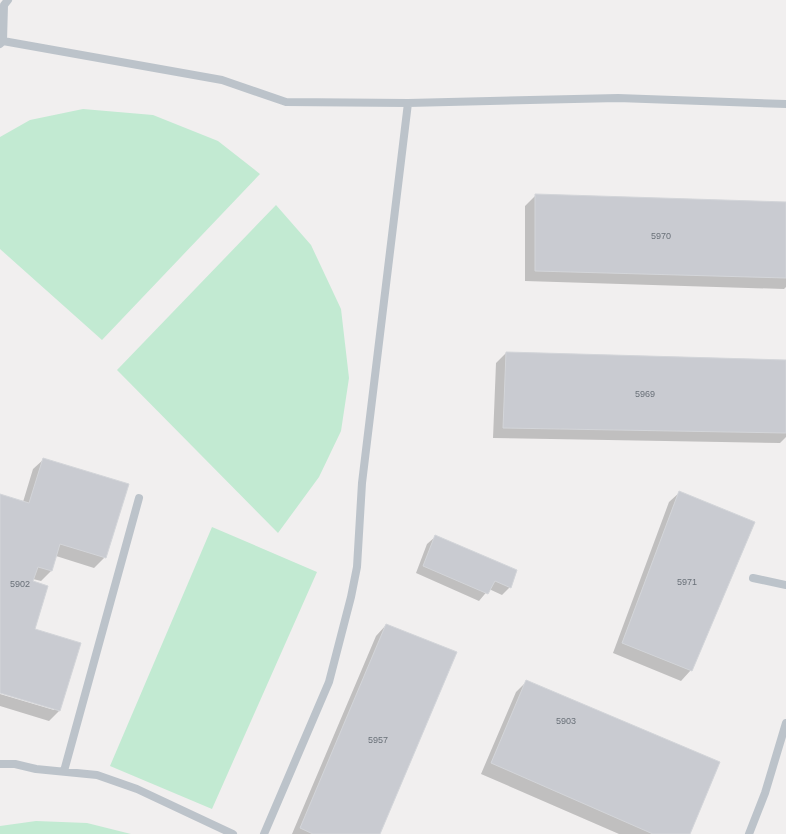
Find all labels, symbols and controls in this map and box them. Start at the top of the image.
house number: 5970 [651,231,671,241]
house number: 5969 [635,389,655,399]
house number: 5971 [677,577,697,587]
house number: 5902 [10,579,30,589]
house number: 5903 [556,716,576,726]
house number: 5957 [368,735,388,745]

